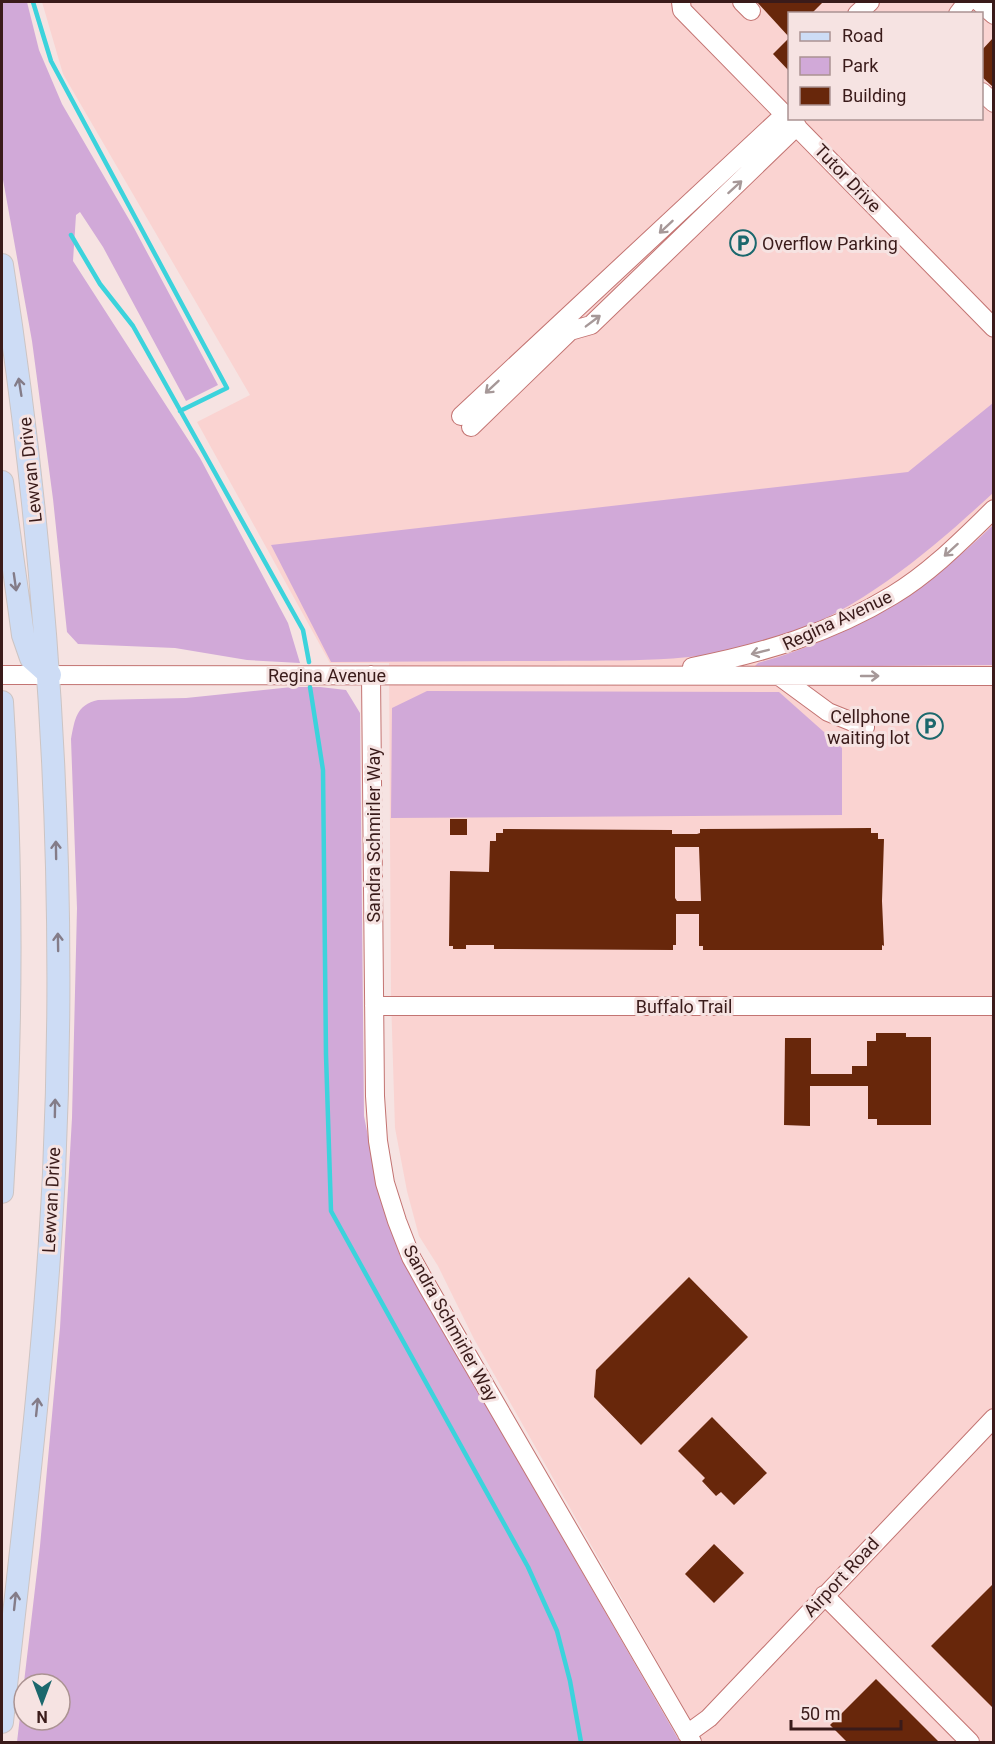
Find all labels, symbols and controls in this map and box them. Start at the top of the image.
legend [788,12,983,120]
text: Road [842,25,883,46]
text: Park [842,55,879,76]
text: Building [842,85,906,106]
street label: Tutor Drive [810,139,886,217]
one-way arrow [727,180,742,194]
one-way arrow [659,219,674,233]
parking icon: Overflow Parking [728,228,758,258]
place label: Overflow Parking [762,233,898,254]
one-way arrow [585,314,601,327]
one-way arrow [15,377,26,397]
one-way arrow [485,380,500,394]
street label: Lewvan Drive [14,416,46,524]
one-way arrow [944,543,959,557]
one-way arrow [10,571,21,591]
street label: Regina Avenue [779,586,895,654]
one-way arrow [751,647,770,659]
street label: Regina Avenue [268,665,386,686]
one-way arrow [860,670,880,682]
place label: Cellphone waiting lot [827,706,910,748]
parking icon: Cellphone waiting lot [915,711,945,741]
street label: Sandra Schmirler Way [363,747,384,923]
one-way arrow [51,840,62,860]
one-way arrow [52,932,64,952]
street label: Buffalo Trail [636,996,732,1017]
one-way arrow [49,1098,61,1118]
street label: Lewvan Drive [38,1147,64,1253]
street label: Sandra Schmirler Way [399,1241,503,1405]
one-way arrow [32,1398,43,1418]
street label: Airport Road [799,1533,883,1621]
one-way arrow [10,1591,21,1611]
north arrow [12,1672,72,1732]
scale bar [791,1693,900,1731]
text: 50 m [800,1703,840,1724]
text: N [36,1707,48,1726]

